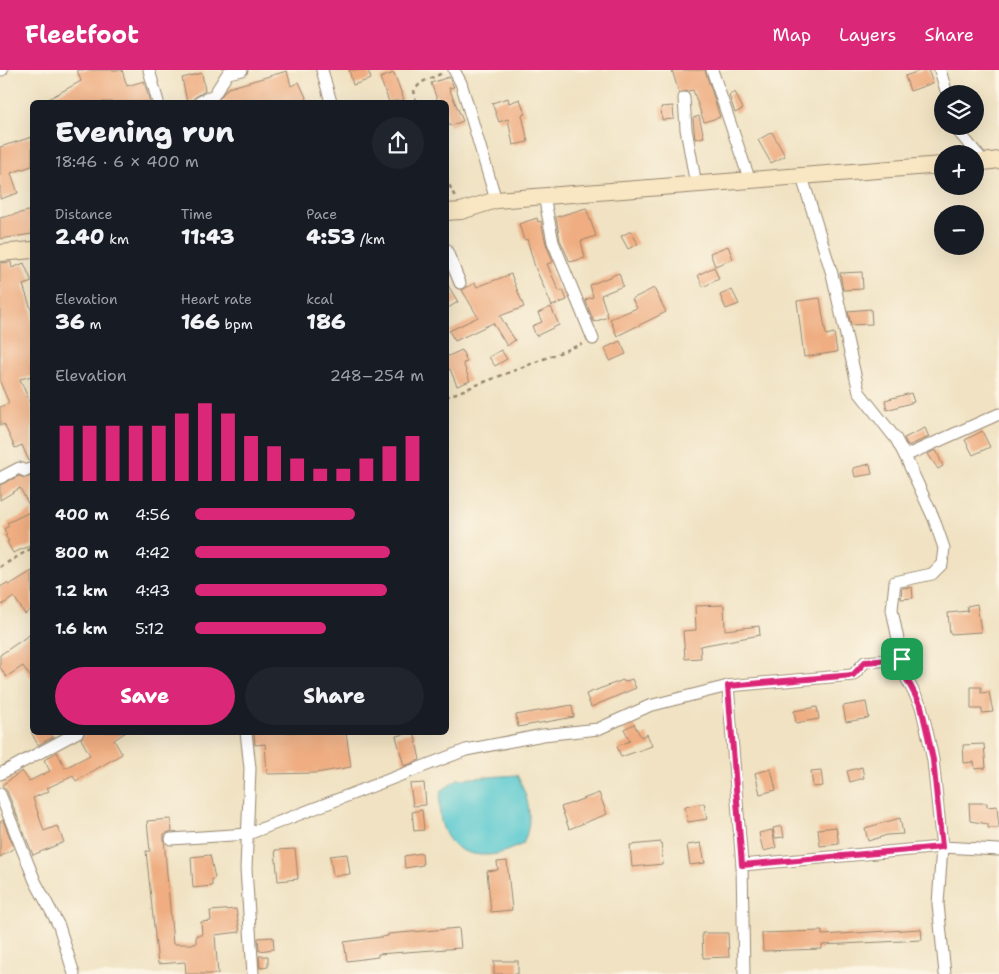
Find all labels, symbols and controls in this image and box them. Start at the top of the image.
text: Fleetfoot [25,19,139,51]
text: Map [773,23,811,47]
text: Layers [839,23,896,47]
text: Share [924,23,974,47]
map controls [934,85,984,255]
button: layers [934,85,984,135]
text: Evening run [55,113,234,151]
button: share [372,117,424,169]
button: + [934,145,984,195]
text: 18:46 · 6 × 400 m [55,151,199,172]
text: Distance [55,205,112,223]
text: Time [181,205,213,223]
text: Pace [306,205,337,223]
button: − [934,205,984,255]
text: 2.40 [55,223,104,251]
text: 11:43 [181,223,235,251]
text: 4:53 [306,223,355,251]
text: km [104,230,129,248]
text: /km [355,230,385,248]
text: Elevation [55,290,118,308]
text: Heart rate [181,290,252,308]
text: kcal [306,290,334,308]
text: 36 [55,308,85,336]
text: 166 [181,308,220,336]
text: 186 [306,308,346,336]
text: m [85,315,101,333]
text: bpm [220,315,253,333]
text: Elevation [55,365,127,386]
text: 248–254 m [330,365,424,386]
text: 400 m [55,504,109,525]
text: 4:56 [135,504,170,525]
text: 800 m [55,542,109,563]
text: 4:42 [135,542,170,563]
text: 1.2 km [55,580,108,601]
text: 4:43 [135,580,170,601]
text: 1.6 km [55,618,107,639]
text: 5:12 [135,618,165,639]
pin [881,638,923,680]
icon: arrive [888,645,916,673]
button: Save [55,667,235,725]
button: Share [245,667,424,725]

